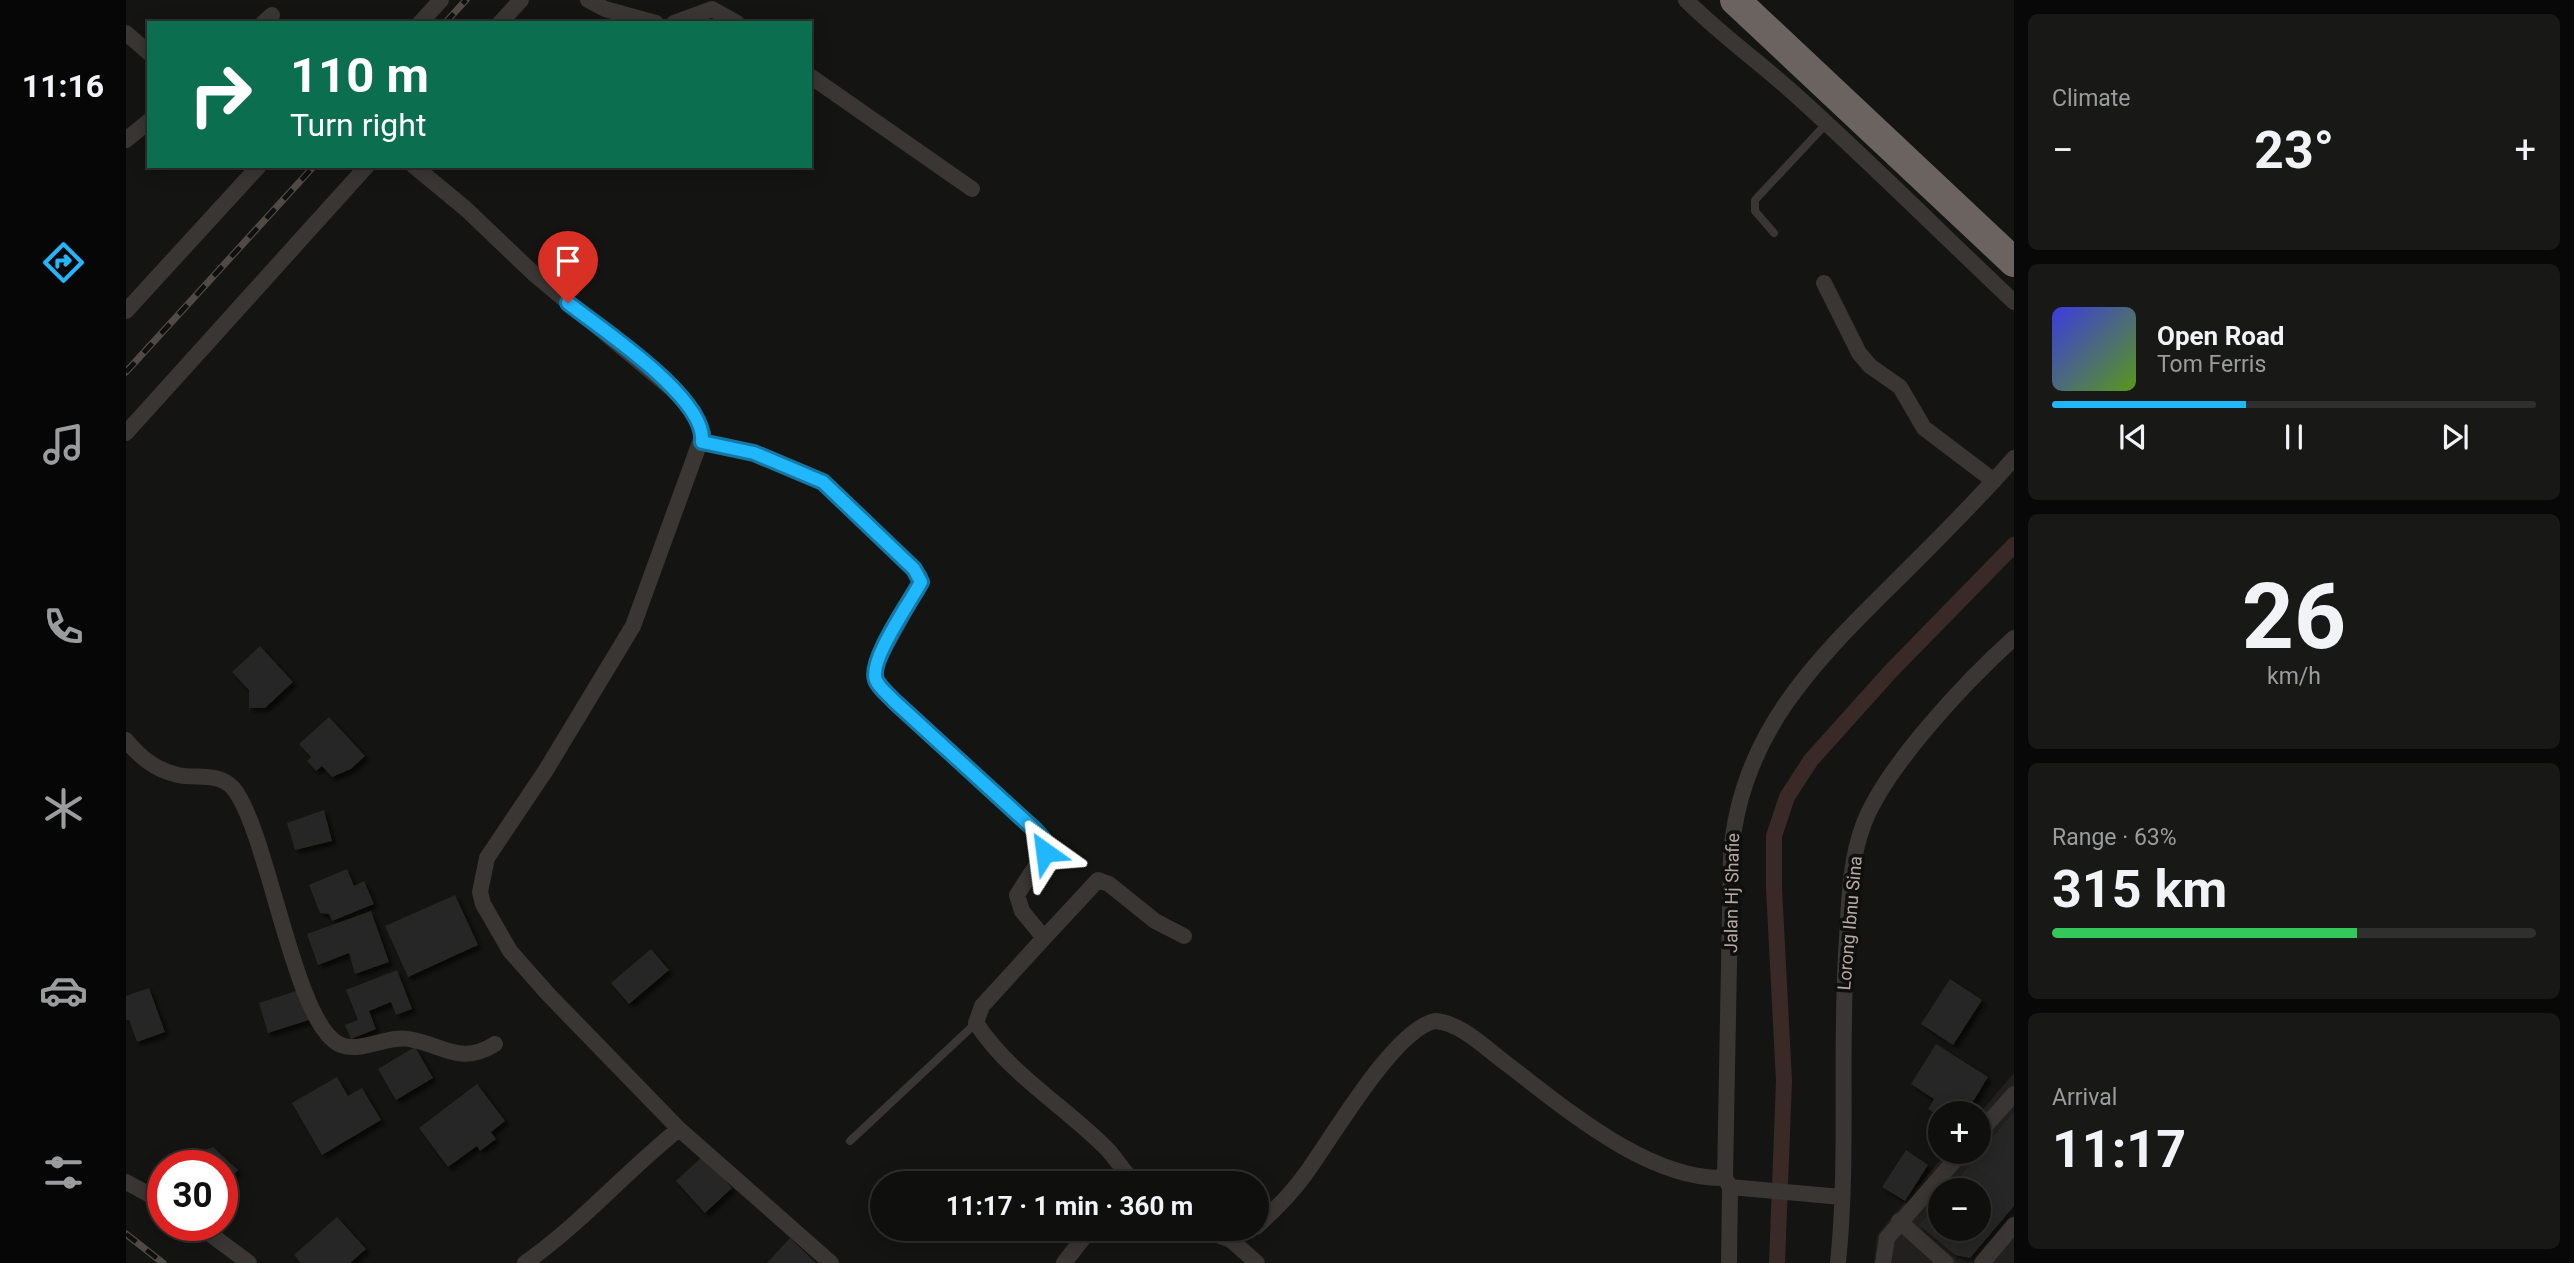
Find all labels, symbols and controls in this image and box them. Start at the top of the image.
text: 110 m [290,47,429,104]
icon: right [175,49,266,140]
text: 11:16 [22,67,104,105]
text: Climate [2052,85,2131,112]
text: Turn right [290,106,426,144]
text: 23° [2254,120,2334,181]
text: − [2052,128,2074,172]
text: + [2514,128,2536,172]
pin [538,231,598,303]
icon: directions [39,238,88,287]
icon: arrive [549,242,587,280]
text: Open Road [2157,321,2285,351]
text: Tom Ferris [2157,351,2266,378]
icon: previous [2114,418,2152,456]
icon: pause [2275,418,2313,456]
icon: next [2436,418,2474,456]
icon: music [39,420,88,469]
text: 26 [2242,564,2346,670]
icon: phone [39,602,88,651]
text: km/h [2267,663,2321,690]
icon: climate [39,784,88,833]
position arrow [1008,815,1082,889]
text: Range · 63% [2052,824,2177,851]
street label: Jalan Hj Shafie [1720,833,1743,953]
street label: Lorong Ibnu Sina [1833,855,1866,991]
text: 315 km [2052,859,2227,920]
icon: car [39,966,88,1015]
text: Arrival [2052,1084,2117,1111]
map controls [1928,1101,1991,1241]
button: + [1928,1101,1991,1164]
text: 11:17 [2052,1119,2186,1180]
icon: filters [39,1148,88,1197]
speed limit sign: 30 [147,1150,238,1241]
button: − [1928,1178,1991,1241]
text: 11:17 · 1 min · 360 m [946,1191,1193,1221]

